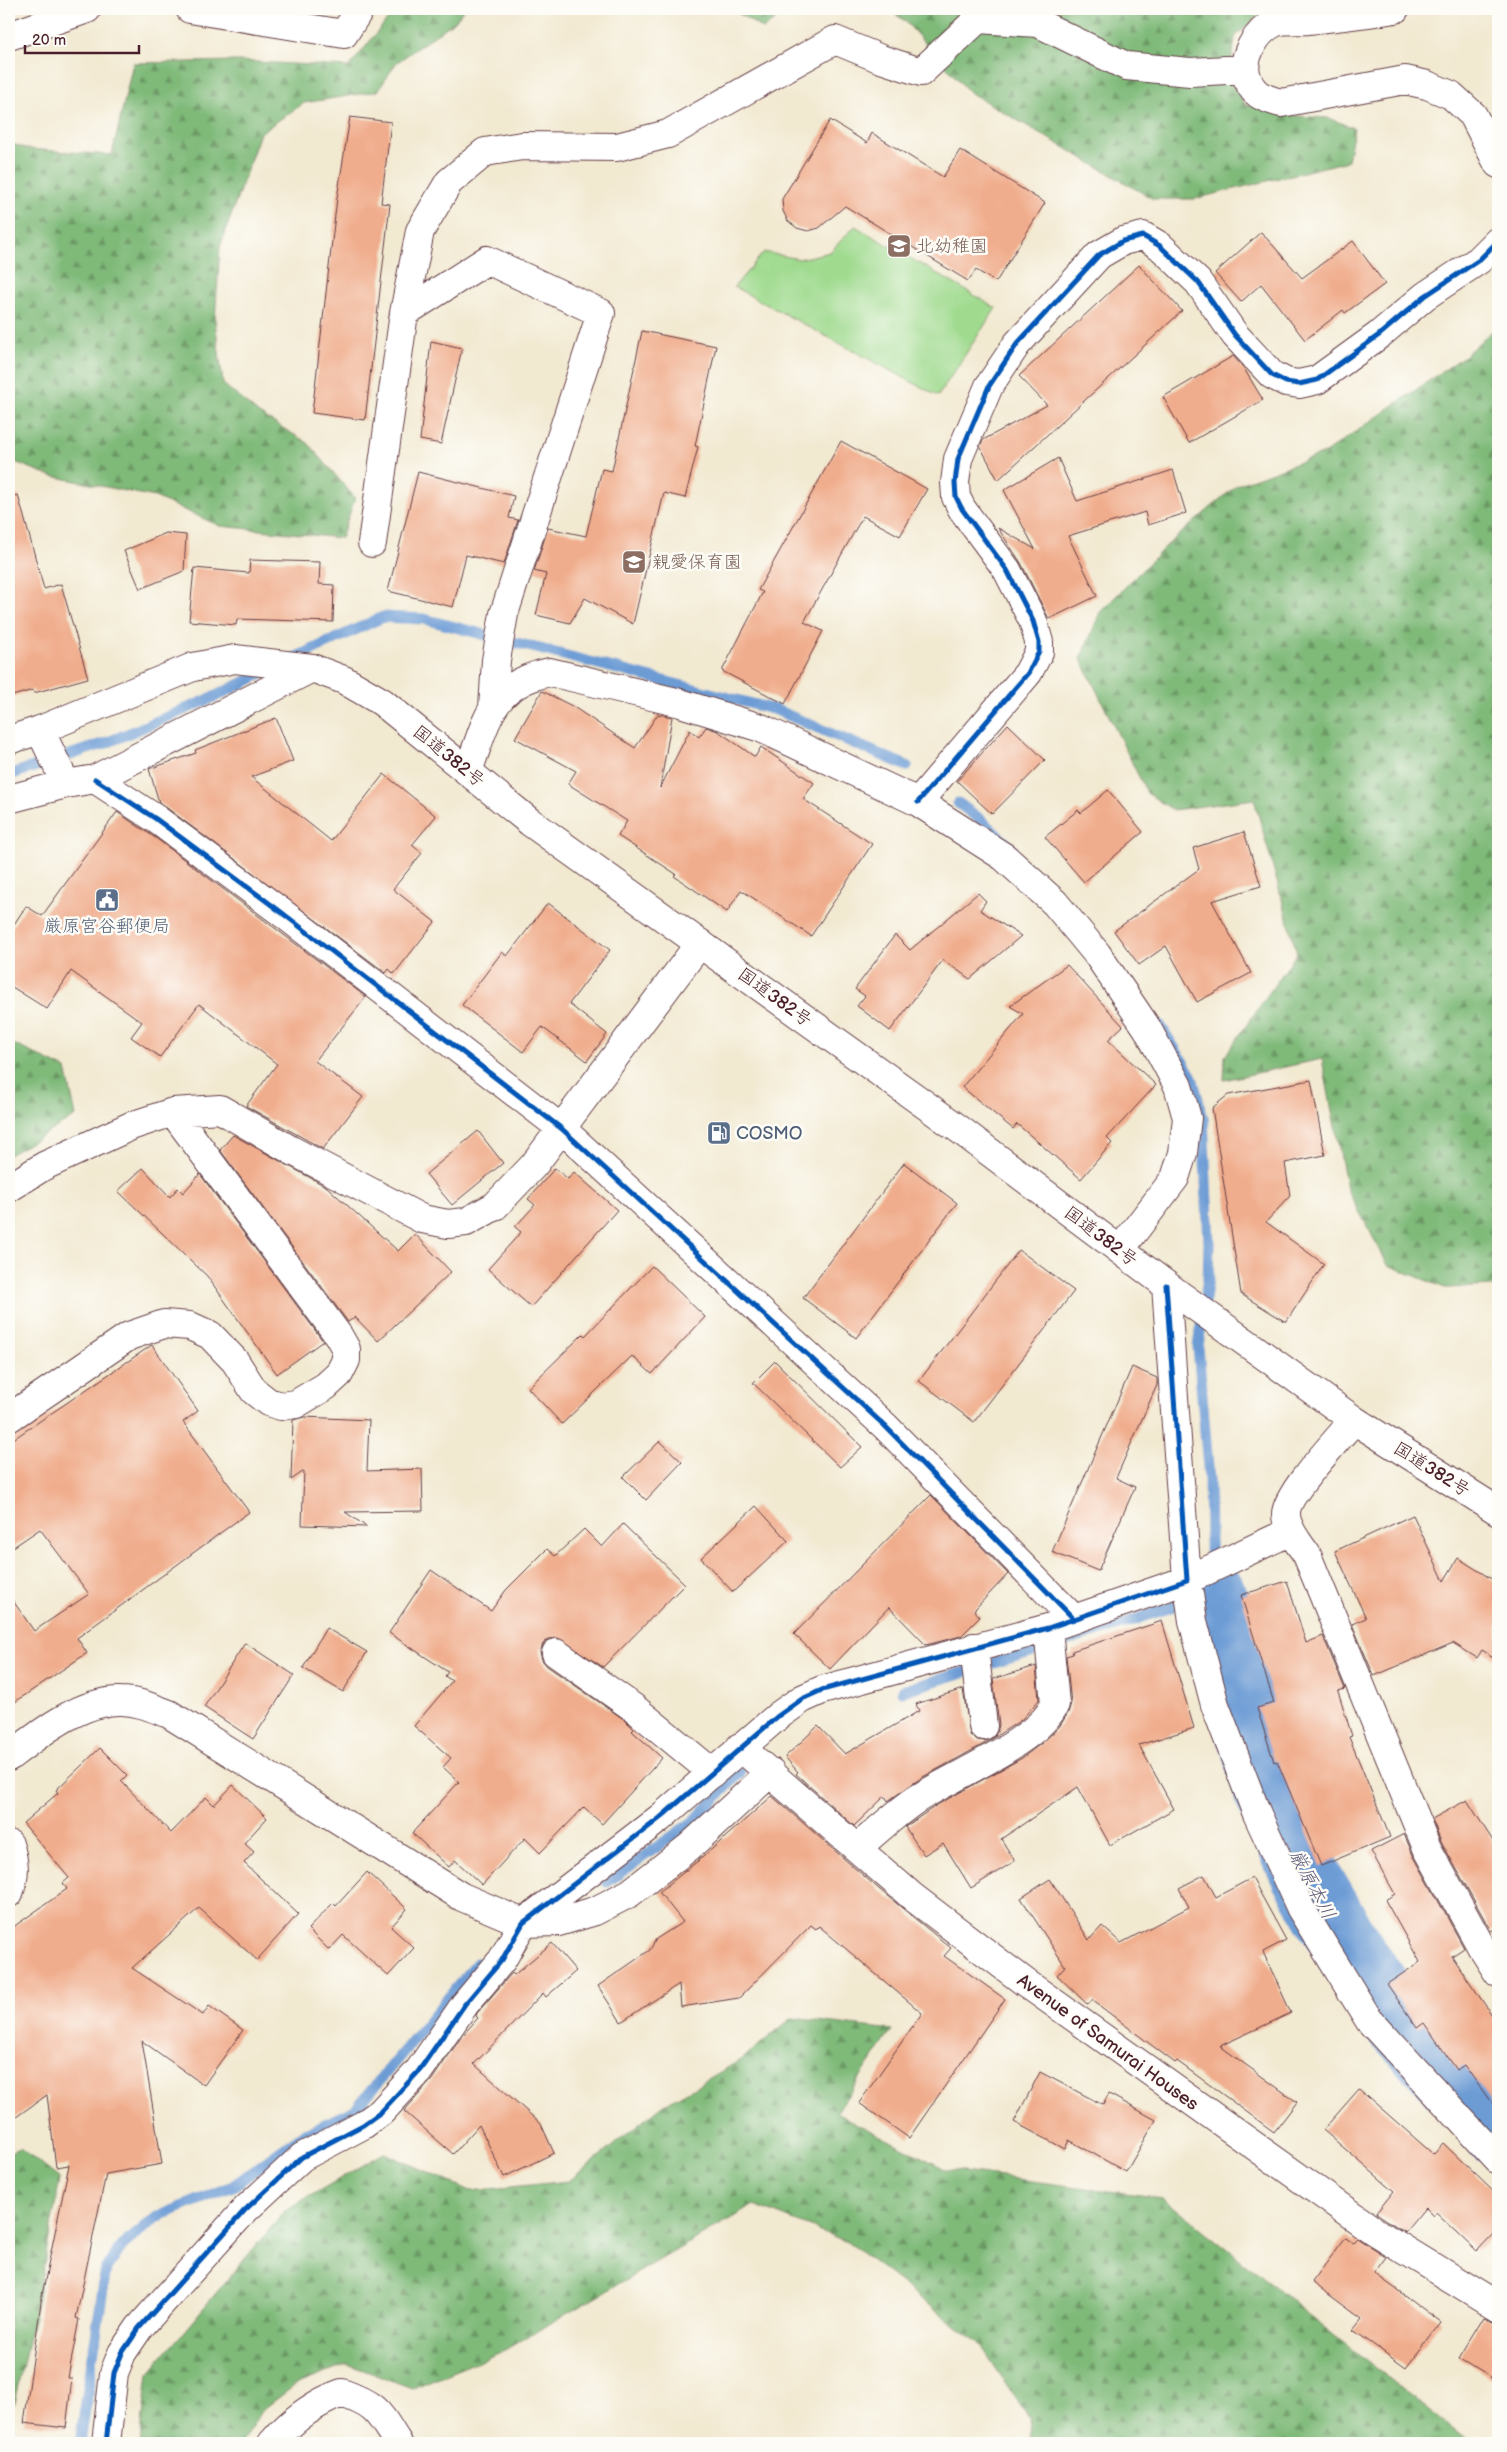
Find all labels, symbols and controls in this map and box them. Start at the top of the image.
scale bar [25,22,139,54]
text: 20 m [32,31,66,50]
school or university icon: 北幼稚園 [886,233,912,259]
place label: 北幼稚園 [916,236,988,257]
school or university icon: 親愛保育園 [621,549,647,575]
place label: 親愛保育園 [652,552,742,573]
street label: 国道382号 [409,721,489,792]
public building icon: 厳原宮谷郵便局 [94,887,120,913]
place label: 厳原宮谷郵便局 [44,916,170,937]
street label: 国道382号 [734,964,816,1031]
fuel station icon: COSMO [706,1120,732,1146]
place label: COSMO [736,1123,803,1144]
street label: 国道382号 [1060,1202,1141,1271]
street label: 国道382号 [1390,1438,1474,1501]
water label: 厳原本川 [1284,1846,1340,1924]
street label: Avenue of Samurai Houses [1013,1970,1202,2115]

